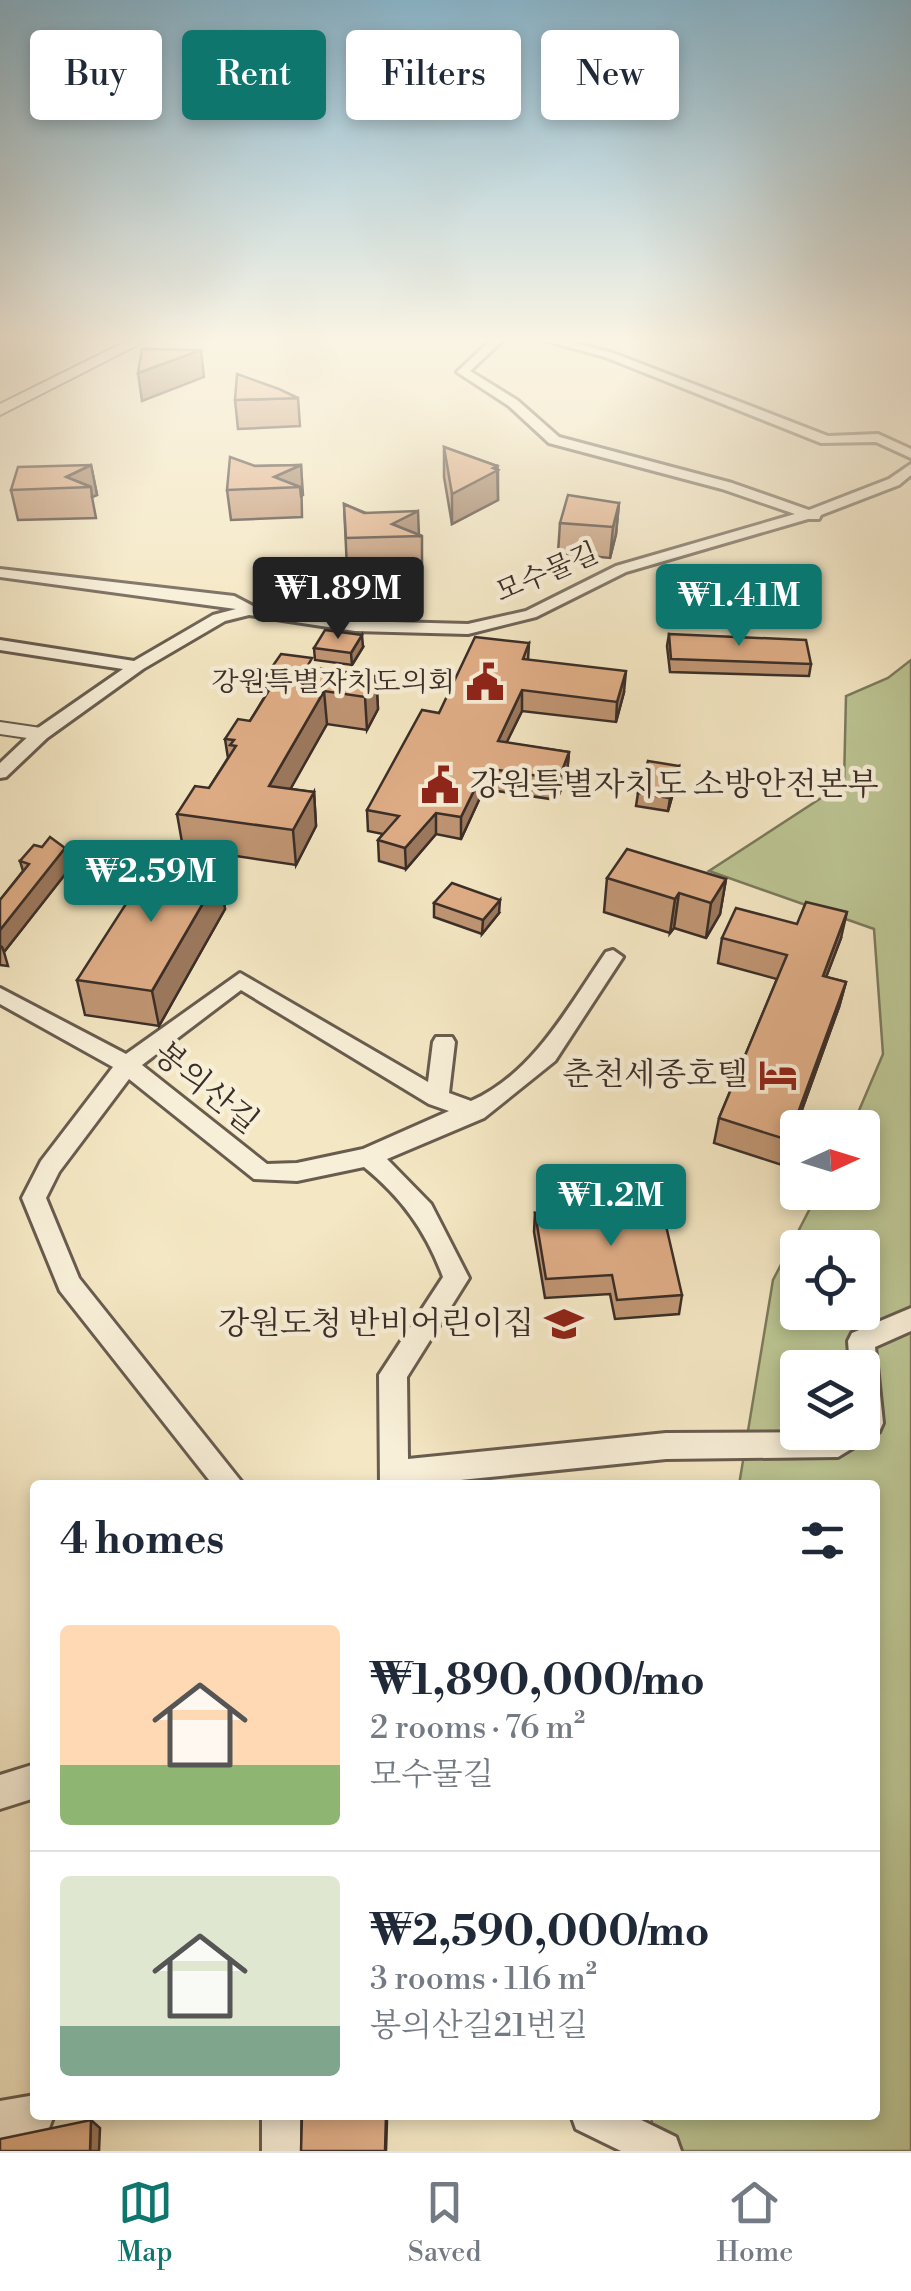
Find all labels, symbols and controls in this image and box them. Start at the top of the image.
chip: Buy [30,30,162,120]
chip: Rent [182,30,326,120]
chip: Filters [346,30,521,120]
chip: New [541,30,679,120]
street label: 모수물길 [490,536,604,610]
pin: ₩1.89M [257,557,419,642]
pin: ₩1.41M [658,564,820,649]
text: ₩1.89M [275,569,401,609]
text: ₩1.41M [678,576,800,616]
public building icon: 강원특별자치도의회 [464,661,506,703]
place label: 강원특별자치도의회 [212,665,455,700]
public building icon: 강원특별자치도 소방안전본부 [419,764,461,806]
place label: 강원특별자치도 소방안전본부 [470,765,879,805]
pin: ₩2.59M [70,840,232,925]
text: ₩2.59M [86,852,216,892]
street label: 봉의산길 [145,1034,267,1142]
hotel icon: 춘천세종호텔 [757,1054,799,1096]
place label: 춘천세종호텔 [563,1055,748,1095]
north arrow [780,1110,880,1210]
map controls [780,1110,880,1450]
pin: ₩1.2M [541,1164,681,1249]
text: ₩1.2M [558,1176,664,1216]
button: locate [780,1230,880,1330]
school or university icon: 강원도청 반비어린이집 [543,1303,585,1345]
place label: 강원도청 반비어린이집 [218,1304,534,1344]
button: layers [780,1350,880,1450]
icon: filters [795,1513,850,1568]
text: 4 homes [60,1514,224,1567]
text: ₩1,890,000/mo [370,1655,705,1708]
icon: home [140,1665,260,1785]
text: 2 rooms · 76 m² [370,1708,585,1748]
text: 모수물길 [370,1755,494,1795]
text: ₩2,590,000/mo [370,1906,710,1959]
icon: home [140,1916,260,2036]
text: 3 rooms · 116 m² [370,1959,597,1999]
text: 봉의산길21번길 [370,2006,588,2046]
tab: Map [118,2175,173,2270]
tab: Saved [408,2175,481,2270]
tab: Home [717,2175,793,2270]

